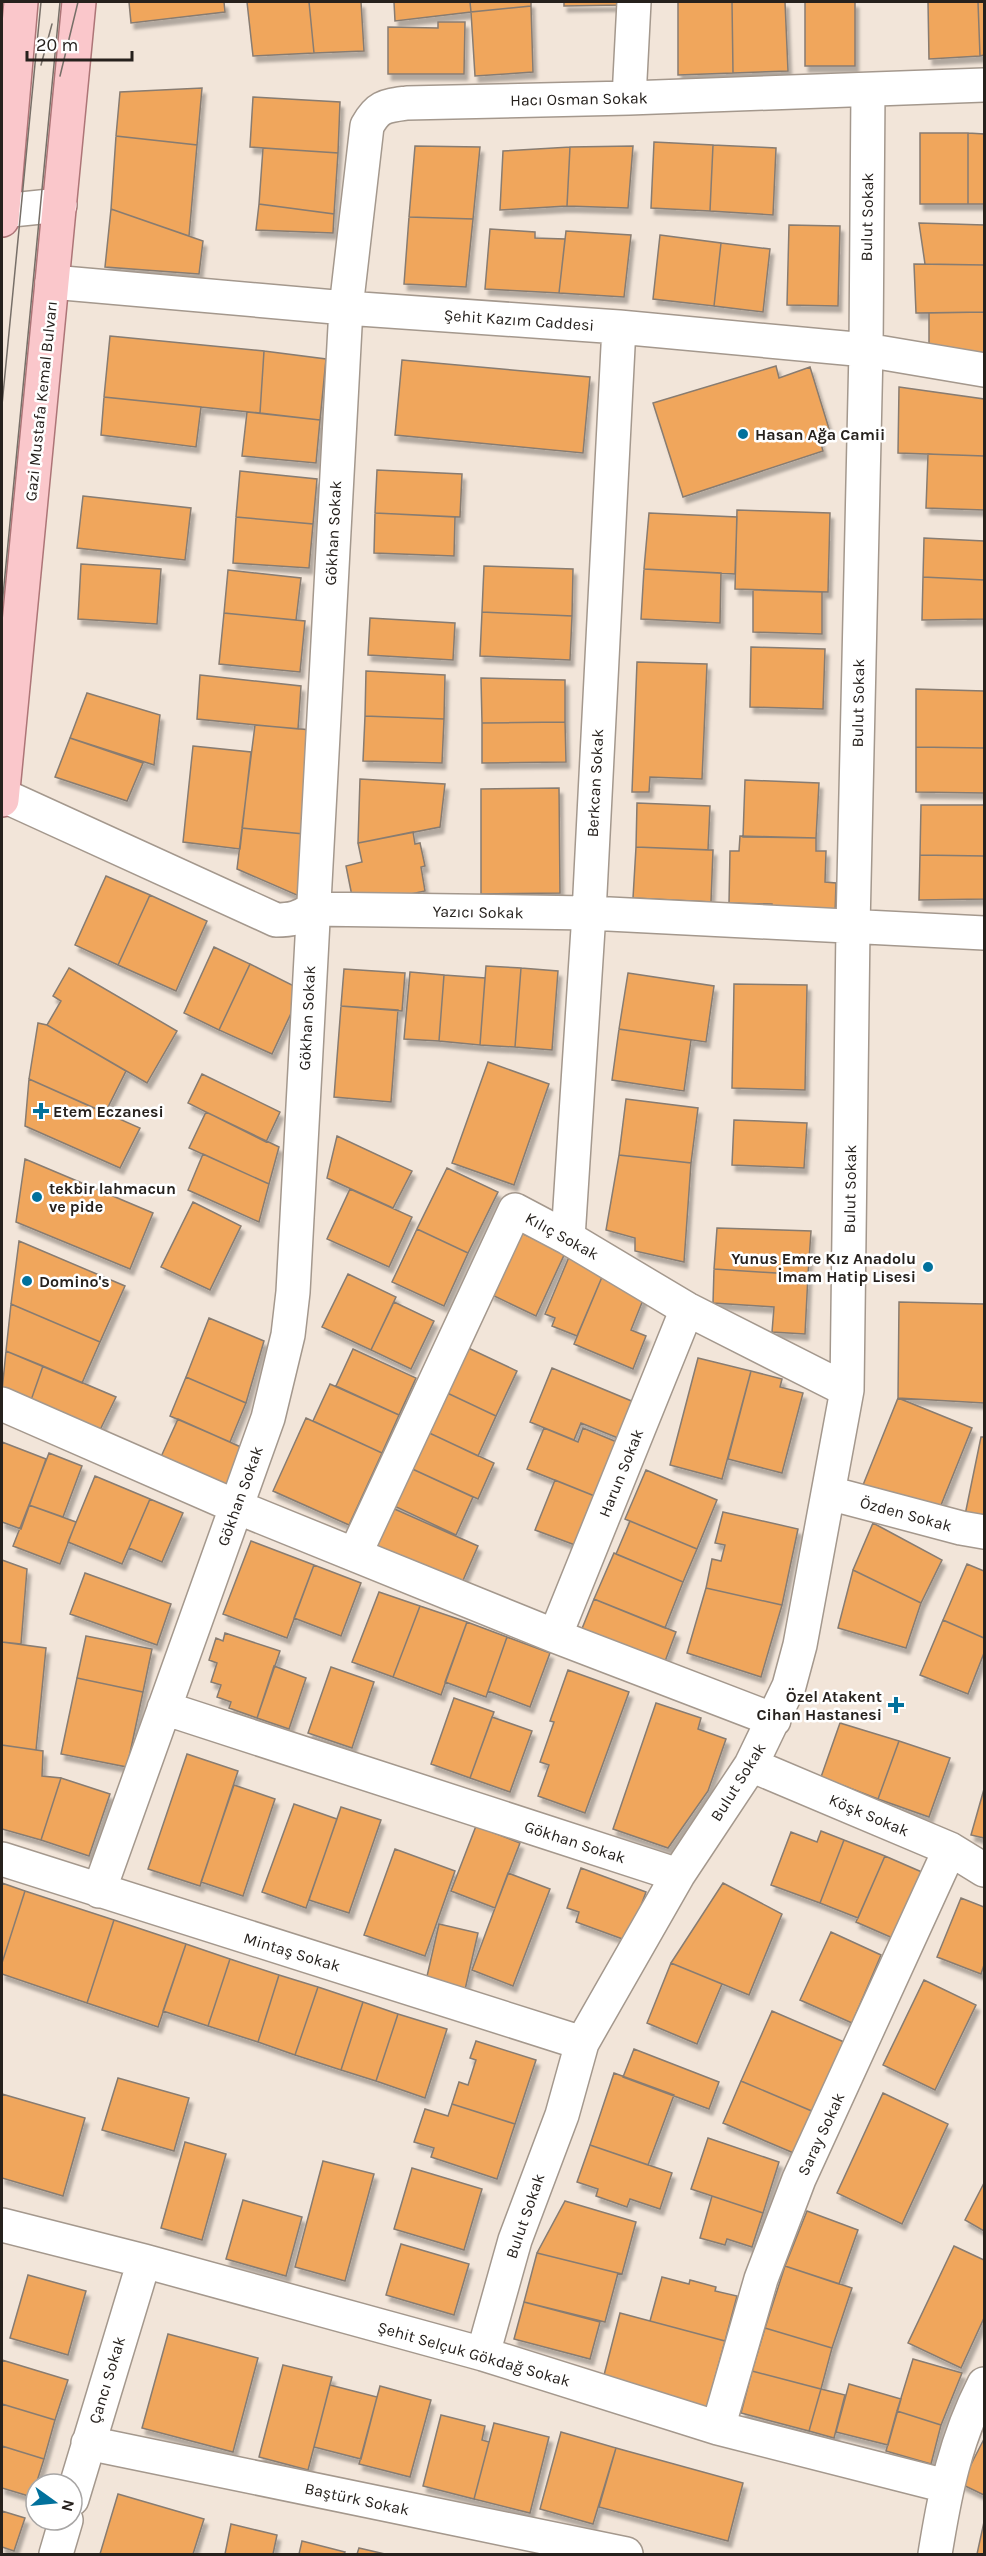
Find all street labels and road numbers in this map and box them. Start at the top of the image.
street label: Hacı Osman Sokak [510,88,648,110]
street label: Bulut Sokak [857,172,877,262]
street label: Gazi Mustafa Kemal Bulvarı [21,300,61,502]
street label: Şehit Kazım Caddesi [443,305,595,335]
street label: Gökhan Sokak [321,480,345,586]
street label: Bulut Sokak [848,658,868,748]
street label: Berkcan Sokak [583,728,607,838]
street label: Yazıcı Sokak [432,902,524,922]
street label: Gökhan Sokak [295,965,319,1071]
street label: Bulut Sokak [840,1144,860,1234]
street label: Kılıç Sokak [522,1208,602,1264]
street label: Harun Sokak [595,1426,647,1520]
street label: Gökhan Sokak [213,1443,267,1549]
street label: Özden Sokak [858,1493,954,1535]
street label: Bulut Sokak [706,1739,770,1825]
street label: Köşk Sokak [826,1790,912,1840]
street label: Gökhan Sokak [522,1817,628,1867]
street label: Mintaş Sokak [241,1928,343,1976]
street label: Saray Sokak [793,2089,849,2179]
street label: Bulut Sokak [502,2171,548,2261]
street label: Şehit Selçuk Gökdağ Sokak [375,2317,573,2391]
street label: Çancı Sokak [85,2334,129,2426]
street label: Baştürk Sokak [303,2479,411,2519]

